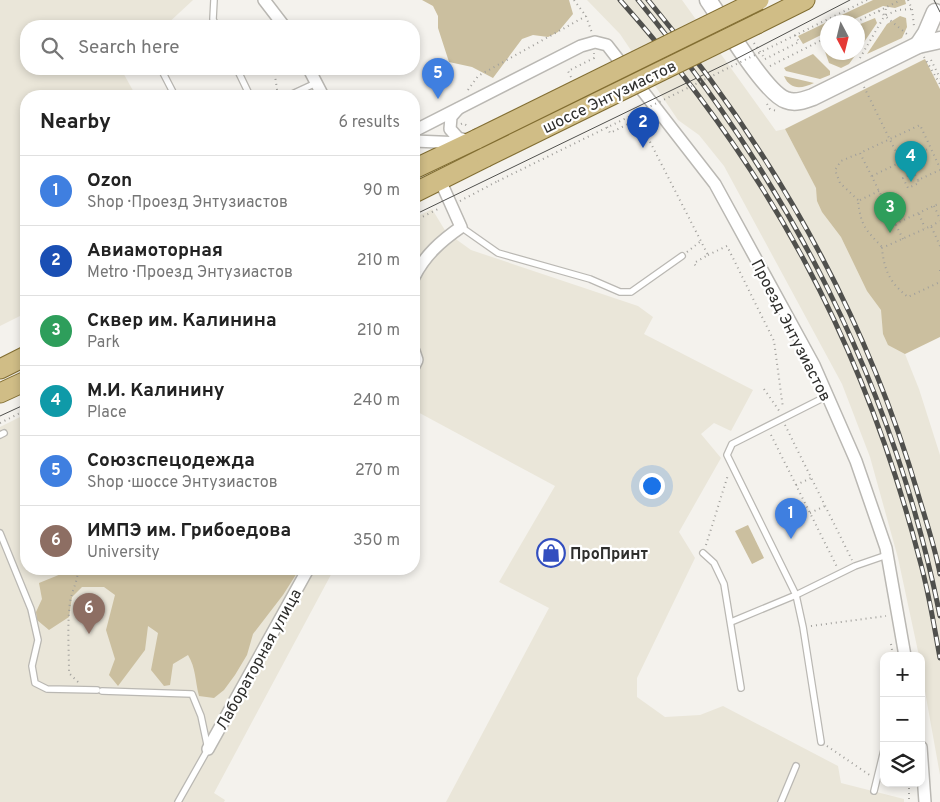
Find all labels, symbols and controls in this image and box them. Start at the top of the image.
north arrow [820,15,865,60]
search box [20,20,420,75]
icon: search [38,34,66,62]
text: Search here [78,36,180,60]
street label: шоссе Энтузиастов [540,57,680,139]
pin: 5 [422,58,454,99]
pin: 2 [627,107,659,148]
text: Nearby [40,109,111,136]
text: 6 results [338,113,400,133]
pin: 4 [895,141,927,182]
text: Ozon [87,169,132,193]
text: 1 [53,181,59,201]
text: 90 m [363,181,400,201]
pin: 3 [874,192,906,233]
text: Shop · Проезд Энтузиастов [87,193,288,213]
text: Авиамоторная [87,239,223,263]
text: 2 [51,251,61,271]
text: 210 m [357,251,400,271]
street label: Проезд Энтузиастов [746,257,835,405]
text: Metro · Проезд Энтузиастов [87,263,293,283]
text: Сквер им. Калинина [87,309,277,333]
text: 3 [51,321,61,341]
text: 210 m [357,321,400,341]
text: Park [87,333,120,353]
text: М.И. Калинину [87,379,225,403]
text: 4 [51,391,61,411]
text: 240 m [353,391,400,411]
text: Place [87,403,127,423]
text: Союзспецодежда [87,449,255,473]
text: 5 [51,461,61,481]
text: 270 m [355,461,400,481]
text: Shop · шоссе Энтузиастов [87,473,278,493]
your location [639,473,665,499]
pin: 1 [775,498,807,539]
text: ИМПЭ им. Грибоедова [87,519,291,543]
text: 6 [51,531,61,551]
text: 350 m [353,531,400,551]
shop icon: ПроПринт [536,538,566,568]
text: University [87,543,160,563]
place label: ПроПринт [570,545,648,565]
street label: Лабораторная улица [213,586,307,734]
pin: 6 [73,593,105,634]
map controls [880,652,925,787]
button: + [880,652,925,697]
button: − [880,697,925,742]
button: layers [880,742,925,787]

